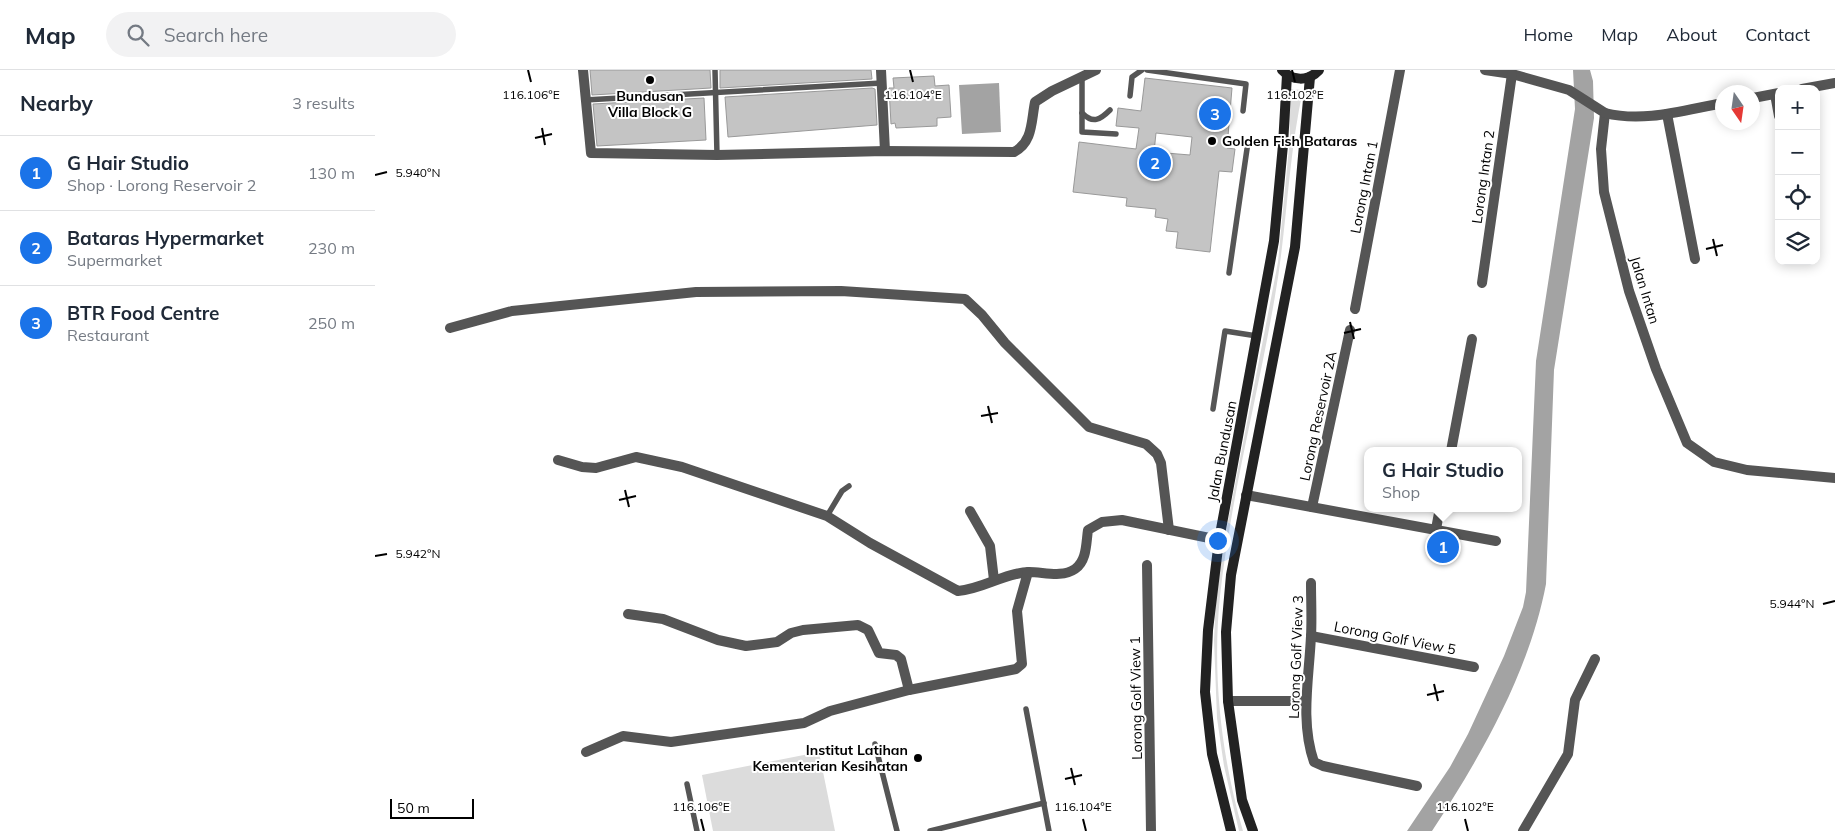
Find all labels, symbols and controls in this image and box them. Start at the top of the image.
search box [106,12,456,57]
text: Map [25,20,76,50]
icon: search [124,21,152,49]
text: Search here [164,23,268,47]
text: Home [1523,23,1573,46]
text: Map [1601,23,1638,46]
text: About [1666,23,1717,46]
text: Contact [1745,23,1810,46]
marker: Bundusan Villa Block G [644,74,656,86]
north arrow [1715,85,1760,130]
map controls [1775,85,1820,265]
button: + [1775,85,1820,130]
text: 116.106°E [502,87,560,102]
place label: Bundusan Villa Block G [607,87,692,121]
text: 116.104°E [884,87,942,102]
text: 116.102°E [1266,87,1324,102]
text: Nearby [20,90,93,116]
text: 3 results [292,93,355,113]
pin: 3 [1199,95,1231,133]
street label: Lorong Intan 2 [1468,129,1498,225]
button: − [1775,130,1820,175]
place label: Golden Fish Bataras [1222,132,1357,150]
marker: Golden Fish Bataras [1206,135,1218,147]
street label: Lorong Intan 1 [1346,139,1382,235]
pin: 2 [1139,144,1171,182]
text: G Hair Studio [67,151,189,175]
text: 1 [31,163,41,183]
text: 130 m [308,163,355,183]
text: 5.940°N [396,165,440,180]
text: Shop · Lorong Reservoir 2 [67,175,256,195]
button: locate [1775,175,1820,220]
button: layers [1775,220,1820,265]
text: Bataras Hypermarket [67,226,264,250]
text: 2 [31,238,41,258]
text: 230 m [308,238,355,258]
text: Supermarket [67,250,162,270]
street label: Jalan Intan [1626,254,1664,326]
text: BTR Food Centre [67,301,219,325]
text: 3 [31,313,41,333]
text: 250 m [308,313,355,333]
text: Restaurant [67,325,149,345]
street label: Lorong Reservoir 2A [1295,349,1341,482]
street label: Jalan Bundusan [1203,399,1241,503]
popup [1364,447,1522,512]
text: G Hair Studio [1382,458,1504,482]
text: Shop [1382,482,1420,502]
your location [1205,528,1231,554]
pin: 1 [1427,528,1459,566]
text: 5.942°N [396,546,440,561]
street label: Lorong Golf View 3 [1285,595,1307,719]
text: 5.944°N [1770,596,1814,611]
street label: Lorong Golf View 5 [1333,617,1457,659]
street label: Lorong Golf View 1 [1126,636,1146,760]
place label: Institut Latihan Kementerian Kesihatan [752,741,908,775]
marker: Institut Latihan Kementerian Kesihatan [912,752,924,764]
scale bar [390,796,474,819]
text: 50 m [397,799,430,817]
text: 116.106°E [672,799,730,814]
text: 116.104°E [1054,799,1112,814]
text: 116.102°E [1436,799,1494,814]

